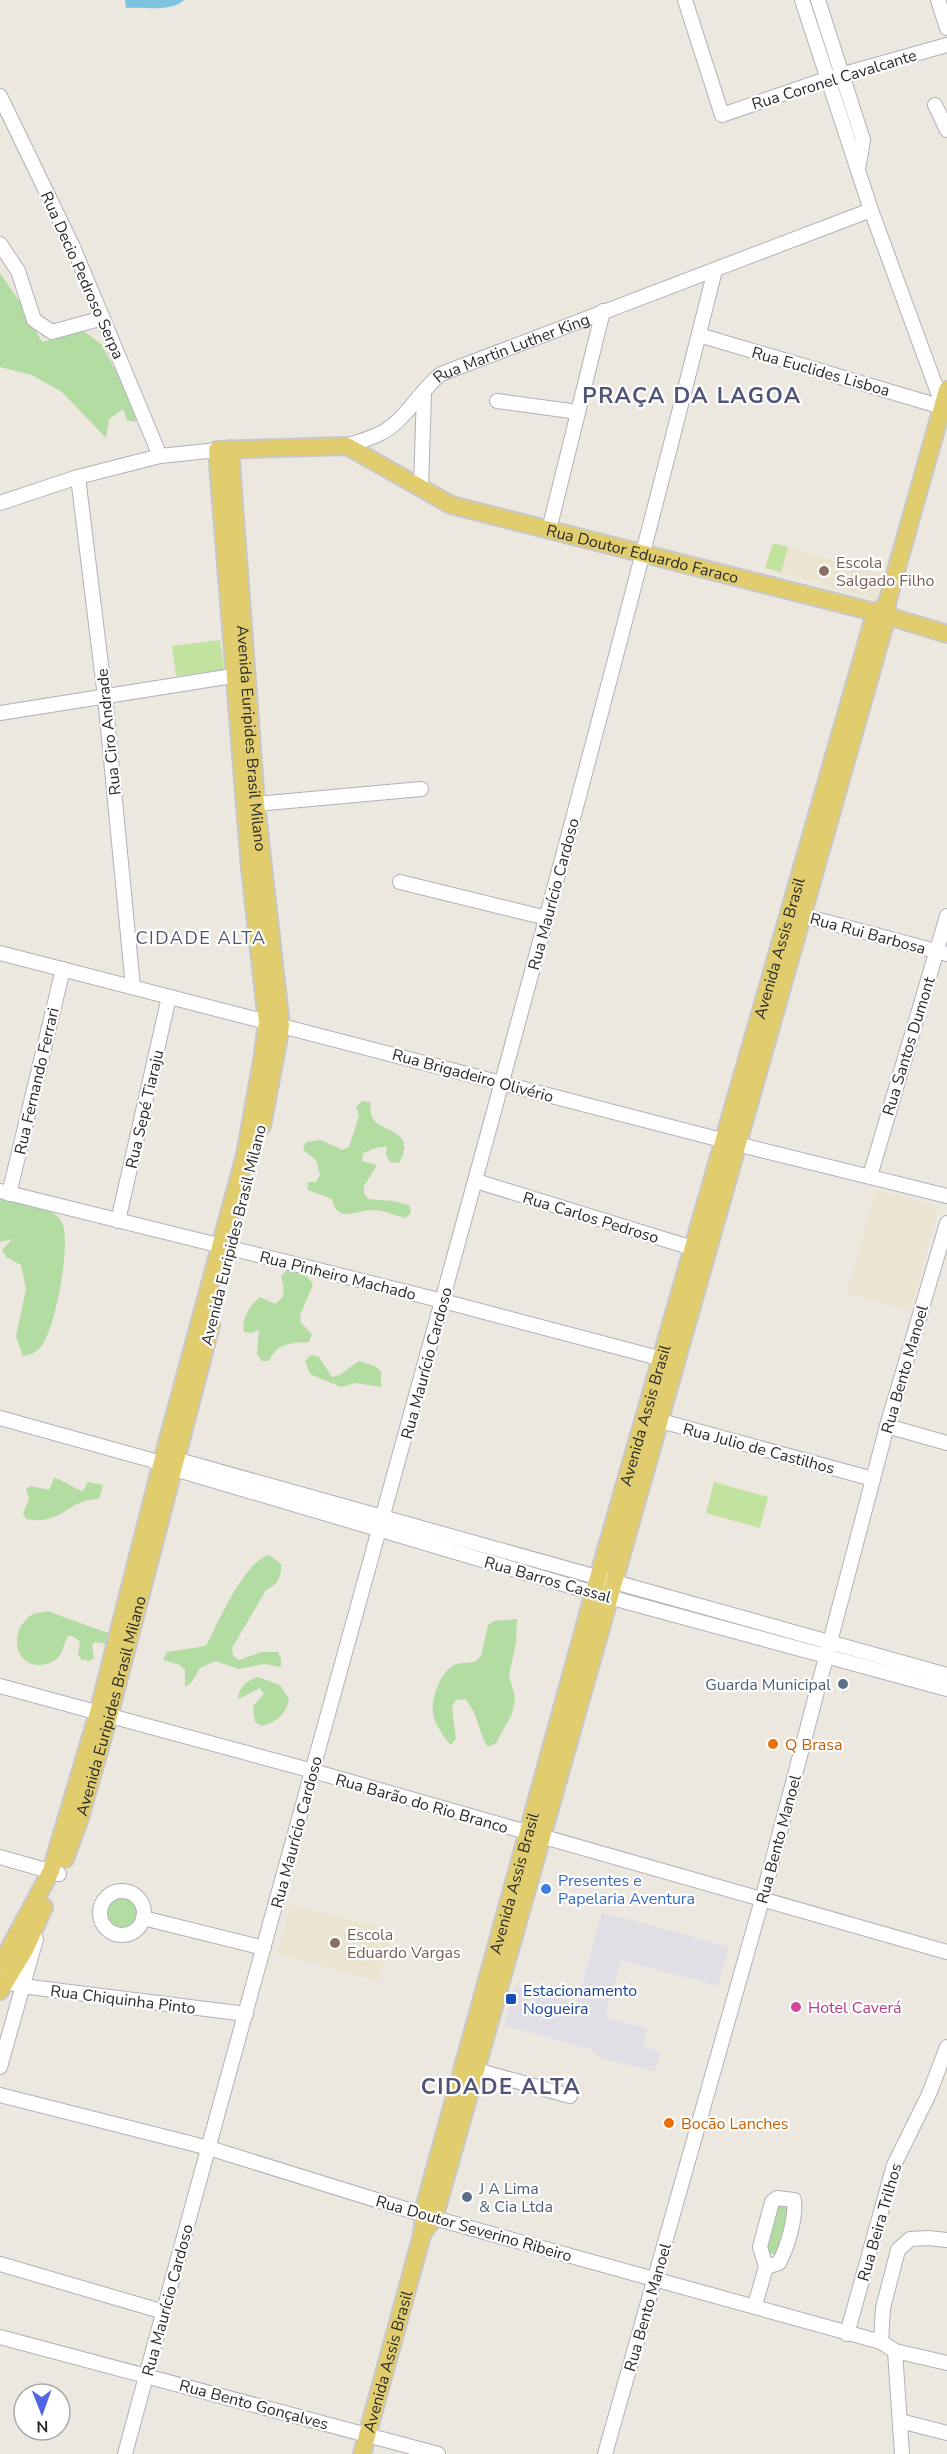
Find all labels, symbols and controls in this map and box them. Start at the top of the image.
street label: Rua Coronel Cavalcante [749,44,919,116]
street label: Rua Decio Pedroso Serpa [35,188,129,363]
street label: Rua Martin Luther King [428,308,593,388]
street label: Rua Euclides Lisboa [749,342,892,402]
district label: PRAÇA DA LAGOA [582,381,802,411]
street label: Rua Doutor Eduardo Faraco [544,520,741,589]
place label: Escola Salgado Filho [836,552,934,592]
marker: Escola Salgado Filho [817,564,831,578]
street label: Avenida Euripides Brasil Milano [231,624,271,853]
street label: Rua Ciro Andrade [91,667,127,796]
street label: Rua Maurício Cardoso [523,816,585,973]
street label: Avenida Assis Brasil [749,875,811,1022]
street label: Rua Rui Barbosa [807,908,928,960]
district label: CIDADE ALTA [135,926,267,950]
street label: Rua Santos Dumont [877,974,941,1118]
street label: Rua Fernando Ferrari [9,1006,65,1157]
street label: Rua Brigadeiro Olivério [390,1044,556,1108]
street label: Rua Sepé Tiaraju [121,1048,169,1171]
street label: Avenida Euripides Brasil Milano [196,1122,272,1348]
street label: Rua Carlos Pedroso [520,1187,661,1249]
street label: Rua Pinheiro Machado [257,1246,418,1306]
street label: Rua Maurício Cardoso [396,1285,458,1442]
street label: Rua Bento Manoel [876,1302,934,1436]
street label: Avenida Assis Brasil [615,1342,677,1489]
street label: Rua Julio de Castilhos [680,1418,837,1480]
street label: Rua Barros Cassal [482,1551,614,1609]
street label: Avenida Euripides Brasil Milano [71,1594,152,1819]
place label: Guarda Municipal [705,1674,831,1696]
marker: Guarda Municipal [836,1677,850,1691]
place label: Q Brasa [785,1734,843,1756]
marker: Q Brasa [766,1737,780,1751]
street label: Rua Maurício Cardoso [266,1754,328,1911]
street label: Rua Barão do Rio Branco [333,1769,511,1839]
street label: Rua Bento Manoel [751,1772,807,1906]
street label: Avenida Assis Brasil [485,1810,545,1957]
place label: Presentes e Papelaria Aventura [558,1870,695,1910]
marker: Presentes e Papelaria Aventura [539,1882,553,1896]
place label: Escola Eduardo Vargas [347,1924,461,1964]
marker: Escola Eduardo Vargas [328,1936,342,1950]
street label: Rua Chiquinha Pinto [49,1980,197,2020]
place label: Estacionamento Nogueira [523,1980,637,2020]
marker: Estacionamento Nogueira [504,1992,518,2006]
place label: Hotel Caverá [808,1997,902,2019]
marker: Hotel Caverá [789,2000,803,2014]
district label: CIDADE ALTA [421,2072,581,2102]
place label: Bocão Lanches [681,2113,789,2135]
marker: Bocão Lanches [662,2116,676,2130]
street label: Rua Beira Trilhos [853,2161,907,2284]
place label: J A Lima & Cia Ltda [478,2178,553,2218]
street label: Rua Doutor Severino Ribeiro [373,2190,575,2268]
marker: J A Lima & Cia Ltda [460,2190,474,2204]
street label: Rua Maurício Cardoso [137,2222,199,2379]
street label: Rua Bento Manoel [619,2240,677,2374]
street label: Avenida Assis Brasil [358,2288,418,2435]
street label: Rua Bento Gonçalves [177,2374,331,2435]
north arrow [12,2382,72,2442]
text: N [36,2415,48,2437]

